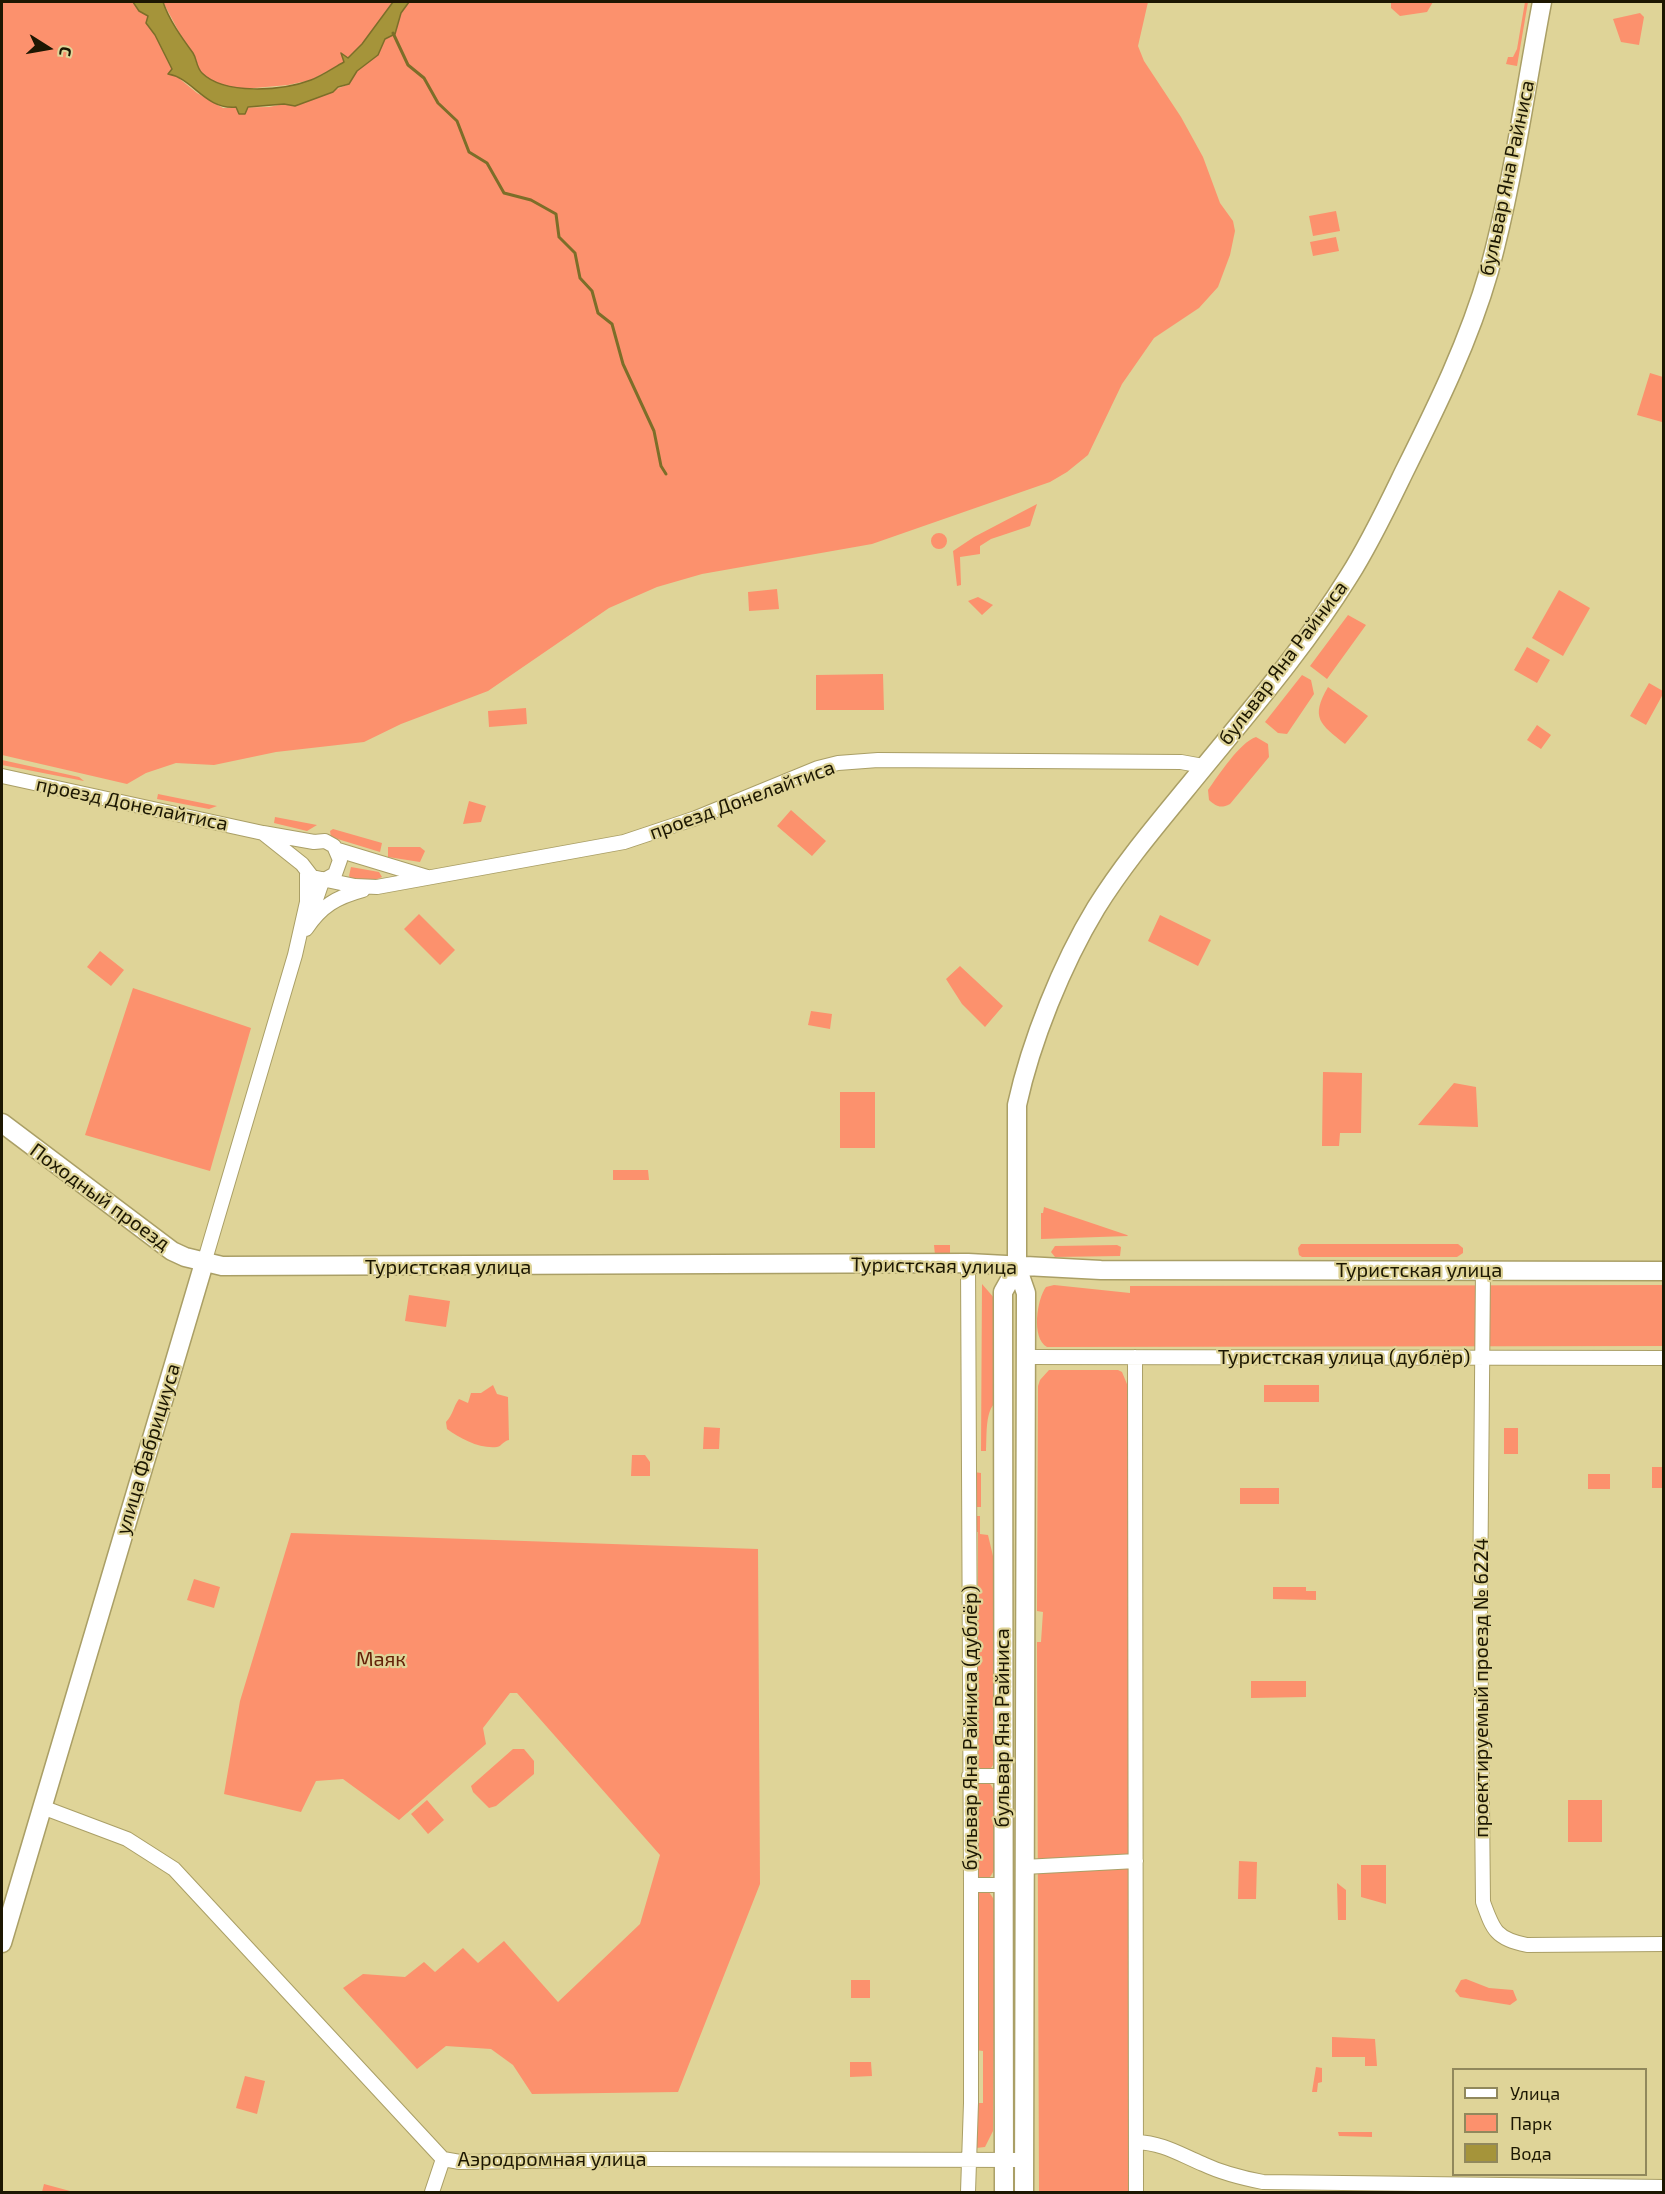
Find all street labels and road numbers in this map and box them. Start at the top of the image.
street label: бульвар Яна Райниса [1475,78,1539,278]
street label: бульвар Яна Райниса [1213,576,1353,750]
street label: проезд Донелайтиса [646,755,838,845]
street label: проезд Донелайтиса [34,772,230,836]
street label: Походный проезд [25,1138,175,1256]
street label: Туристская улица [851,1253,1017,1279]
street label: Туристская улица [365,1255,531,1279]
street label: Туристская улица [1336,1258,1502,1282]
street label: Туристская улица (дублёр) [1218,1345,1470,1369]
street label: улица Фабрициуса [111,1361,185,1537]
street label: проектируемый проезд № 6224 [1469,1538,1493,1838]
street label: бульвар Яна Райниса (дублёр) [958,1585,982,1871]
street label: бульвар Яна Райниса [990,1628,1014,1828]
street label: Аэродромная улица [457,2147,647,2171]

